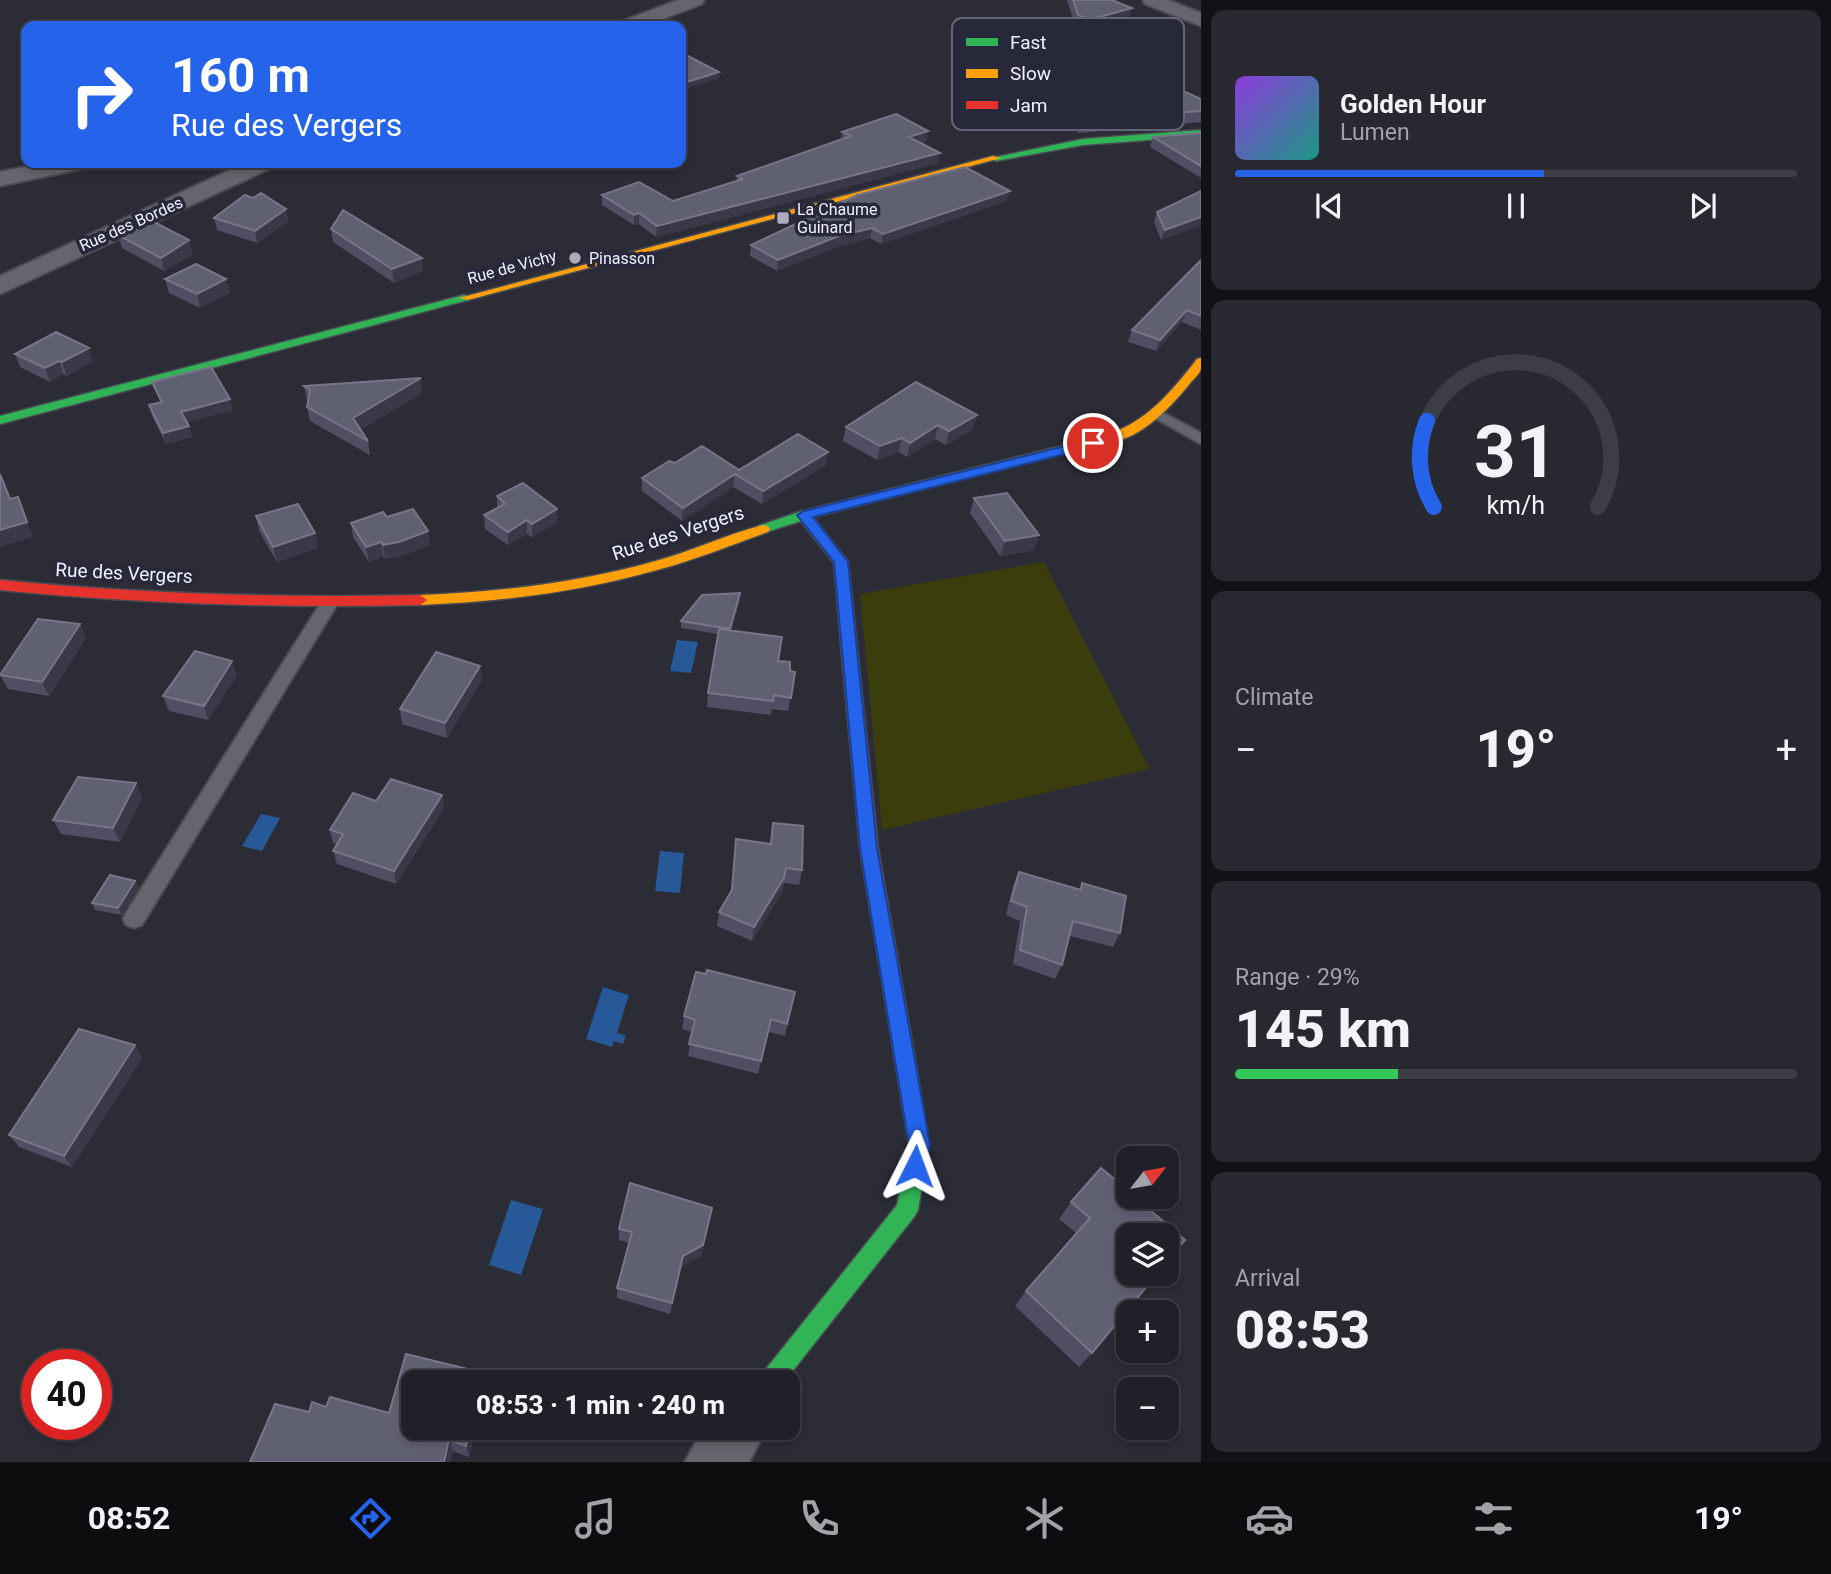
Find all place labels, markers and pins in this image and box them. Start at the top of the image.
place label: La Chaume Guinard [797,200,878,237]
marker: La Chaume Guinard [775,210,791,226]
place label: Pinasson [589,249,655,268]
marker: Pinasson [567,250,583,266]
pin [1063,413,1123,473]

